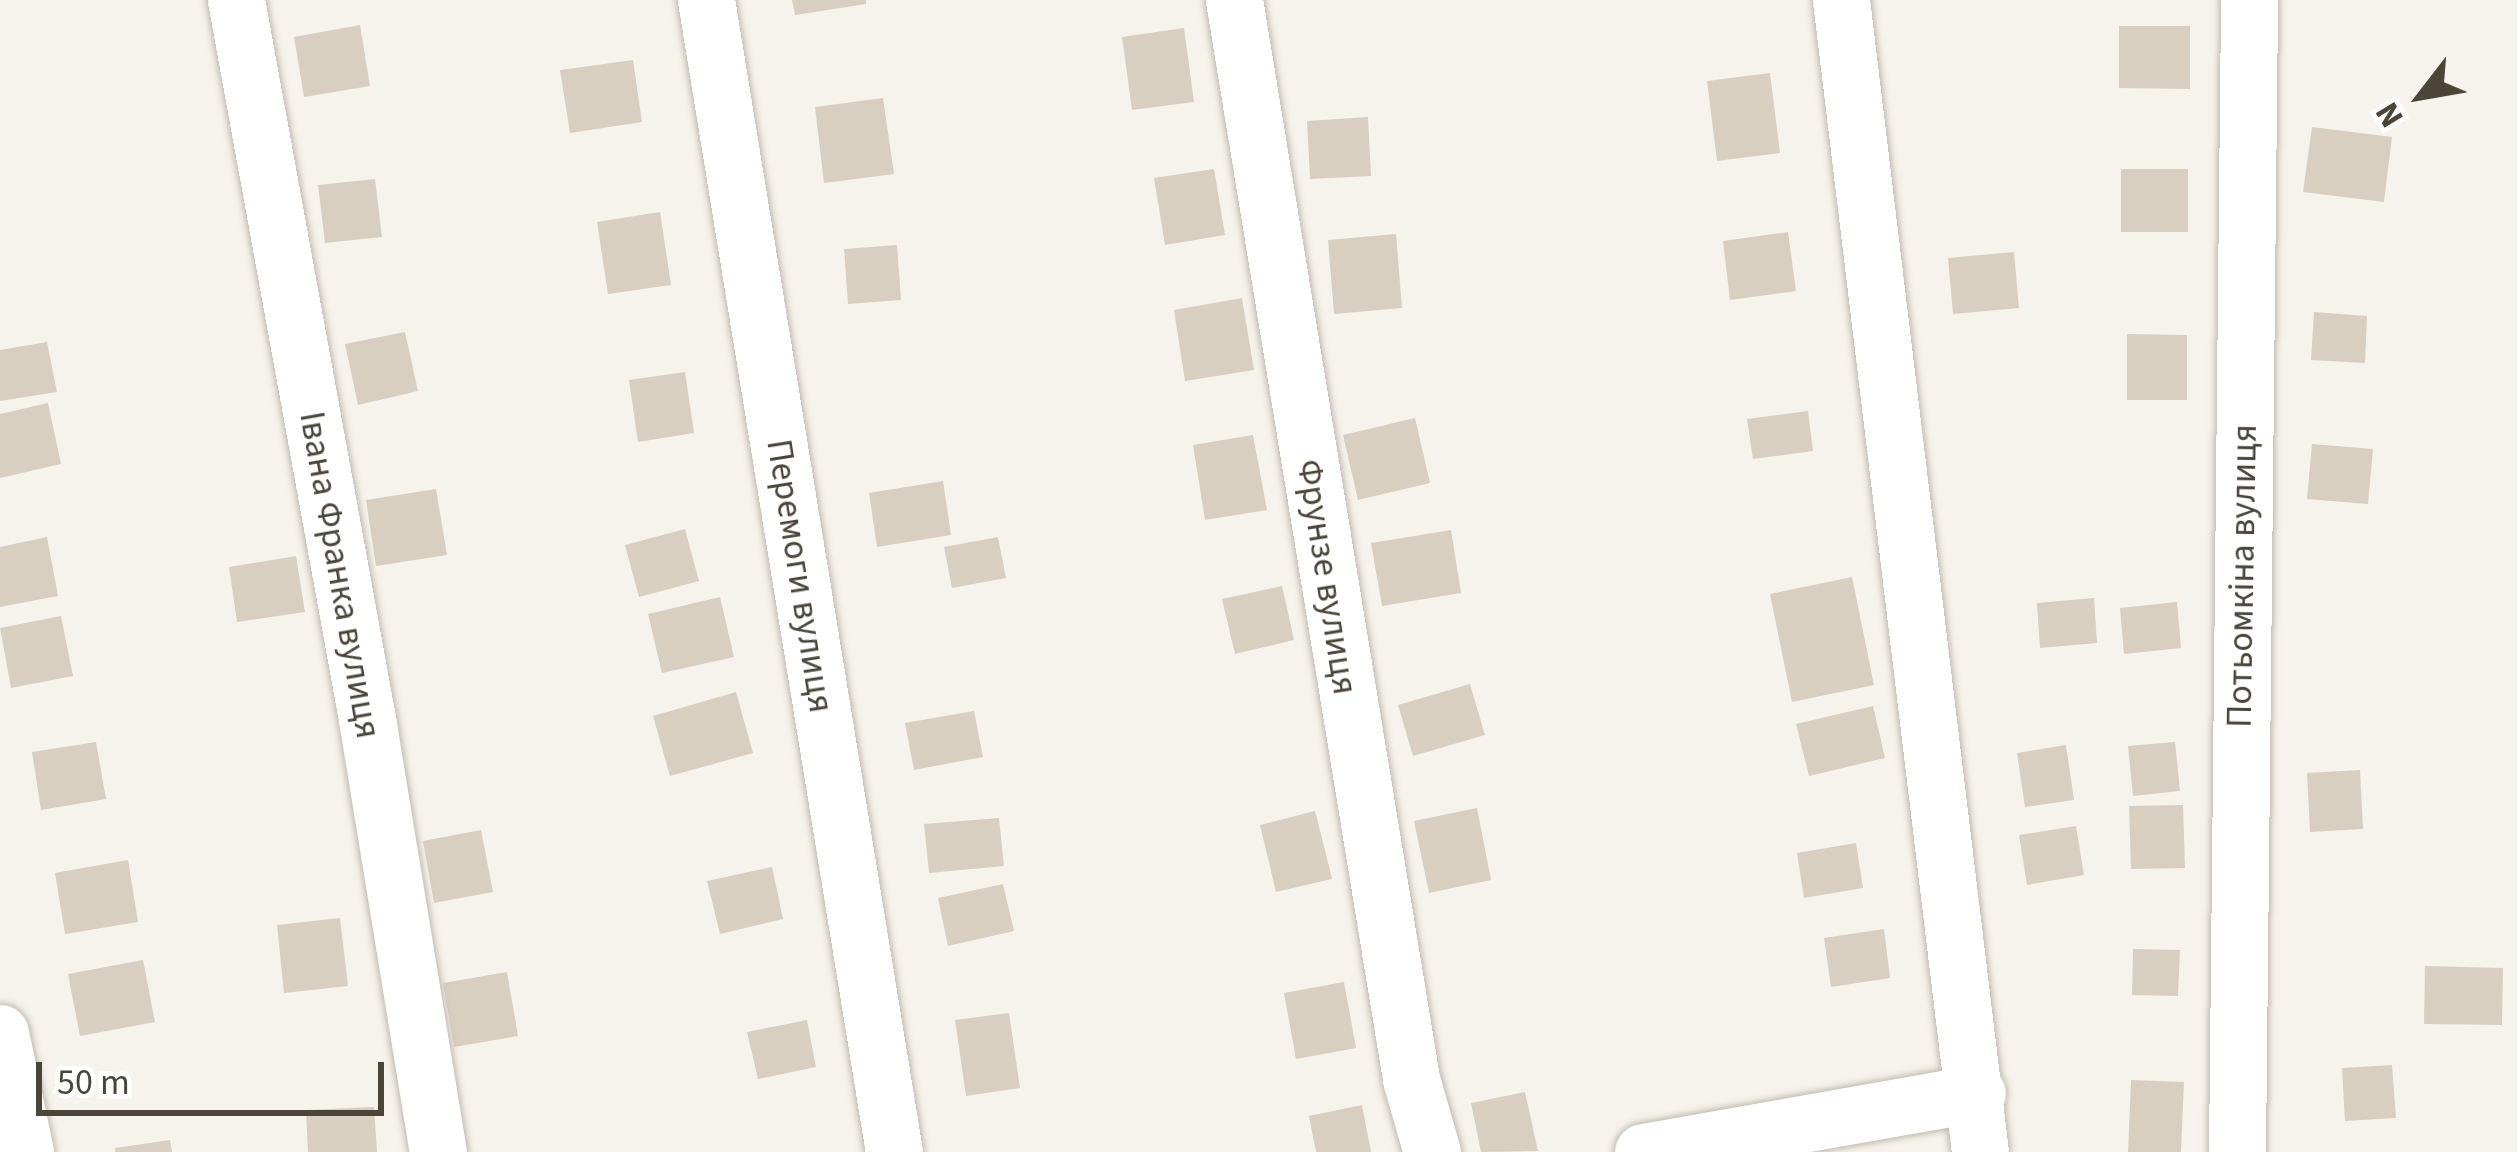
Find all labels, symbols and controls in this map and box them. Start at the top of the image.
north arrow [2361,36,2481,156]
text: N [2364,93,2416,136]
street label: Івана Франка вулиця [290,408,390,742]
street label: Потьомкіна вулиця [2218,424,2266,728]
street label: Перемоги вулиця [757,436,843,716]
street label: Фрунзе вулиця [1287,456,1367,698]
scale bar [42,1038,390,1112]
text: 50 m [57,1057,130,1108]

